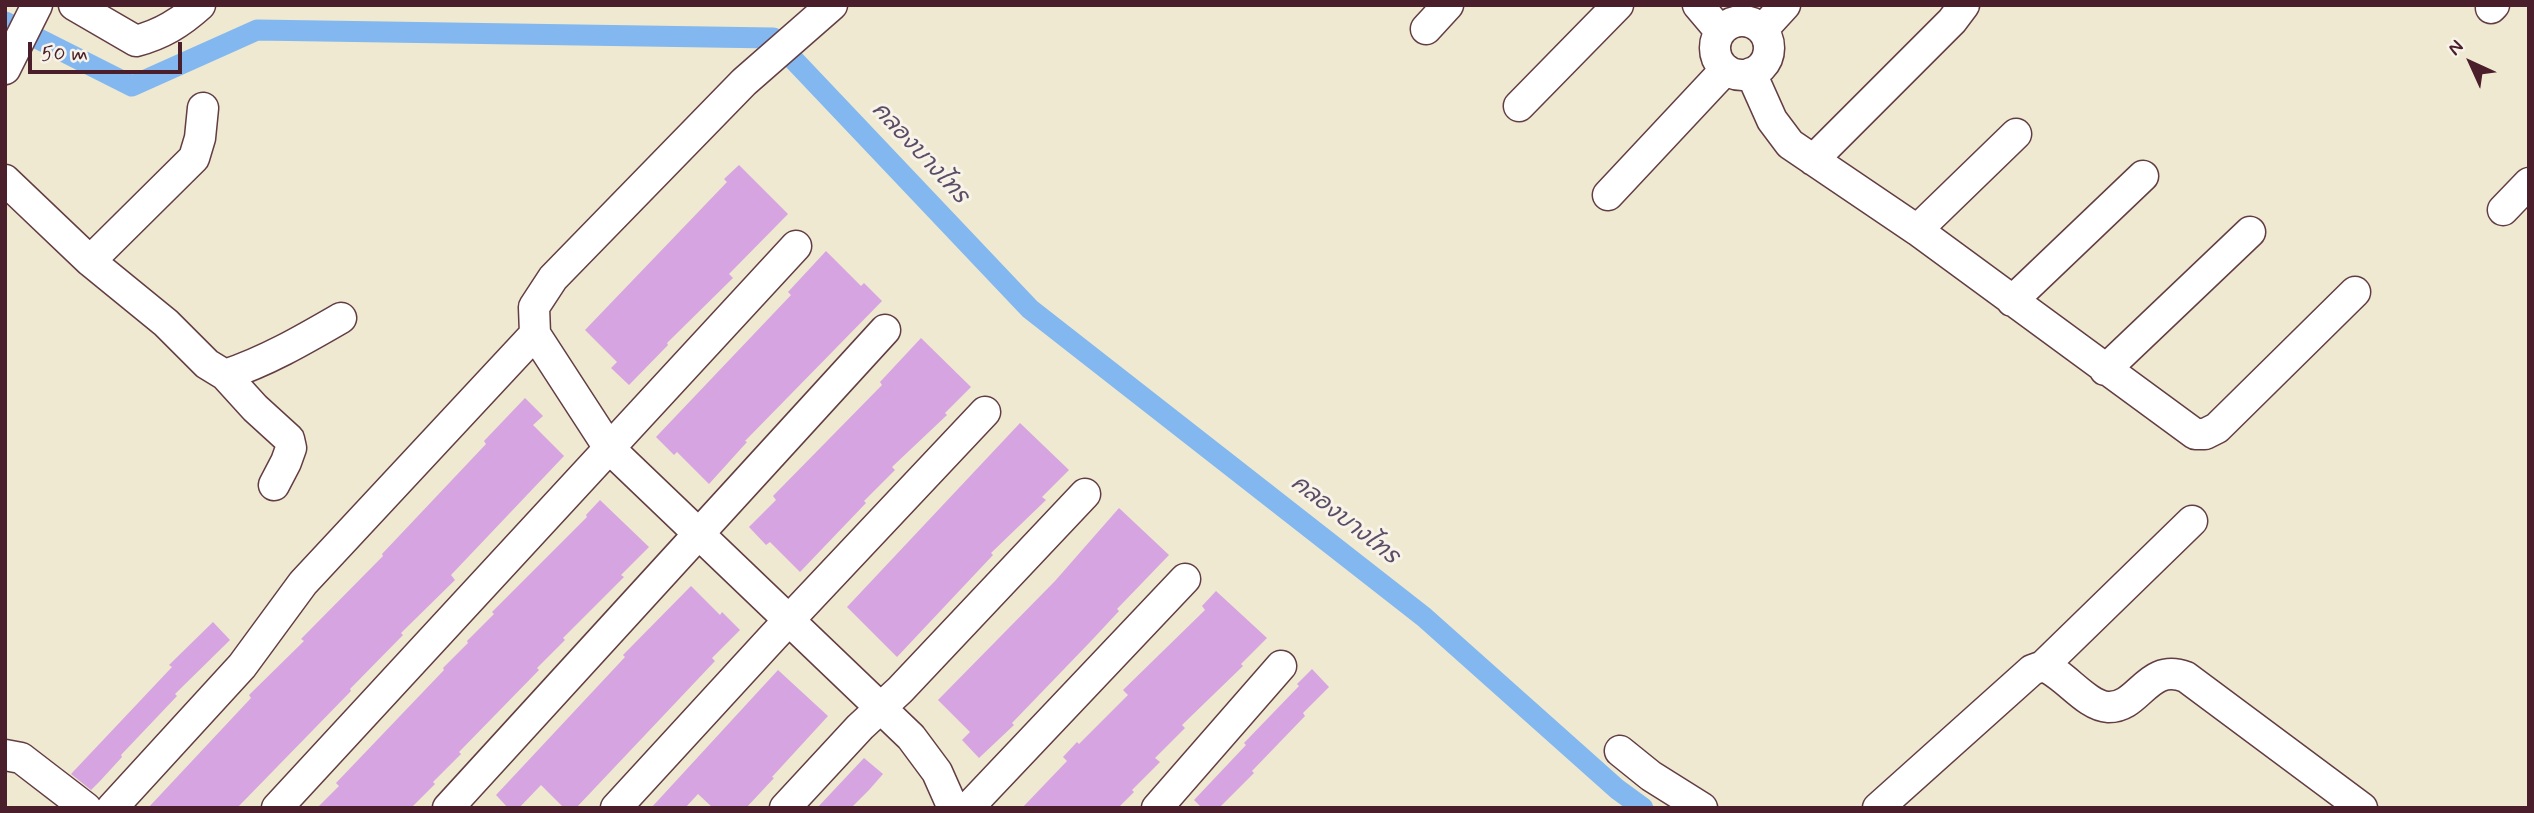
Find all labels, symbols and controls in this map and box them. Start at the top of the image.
scale bar [32,28,186,72]
north arrow [2436,28,2506,98]
text: N [2442,34,2469,61]
text: 50 m [41,40,88,68]
water label: คลองบางไทร [865,97,973,211]
water label: คลองบางไทร [1285,470,1403,572]

